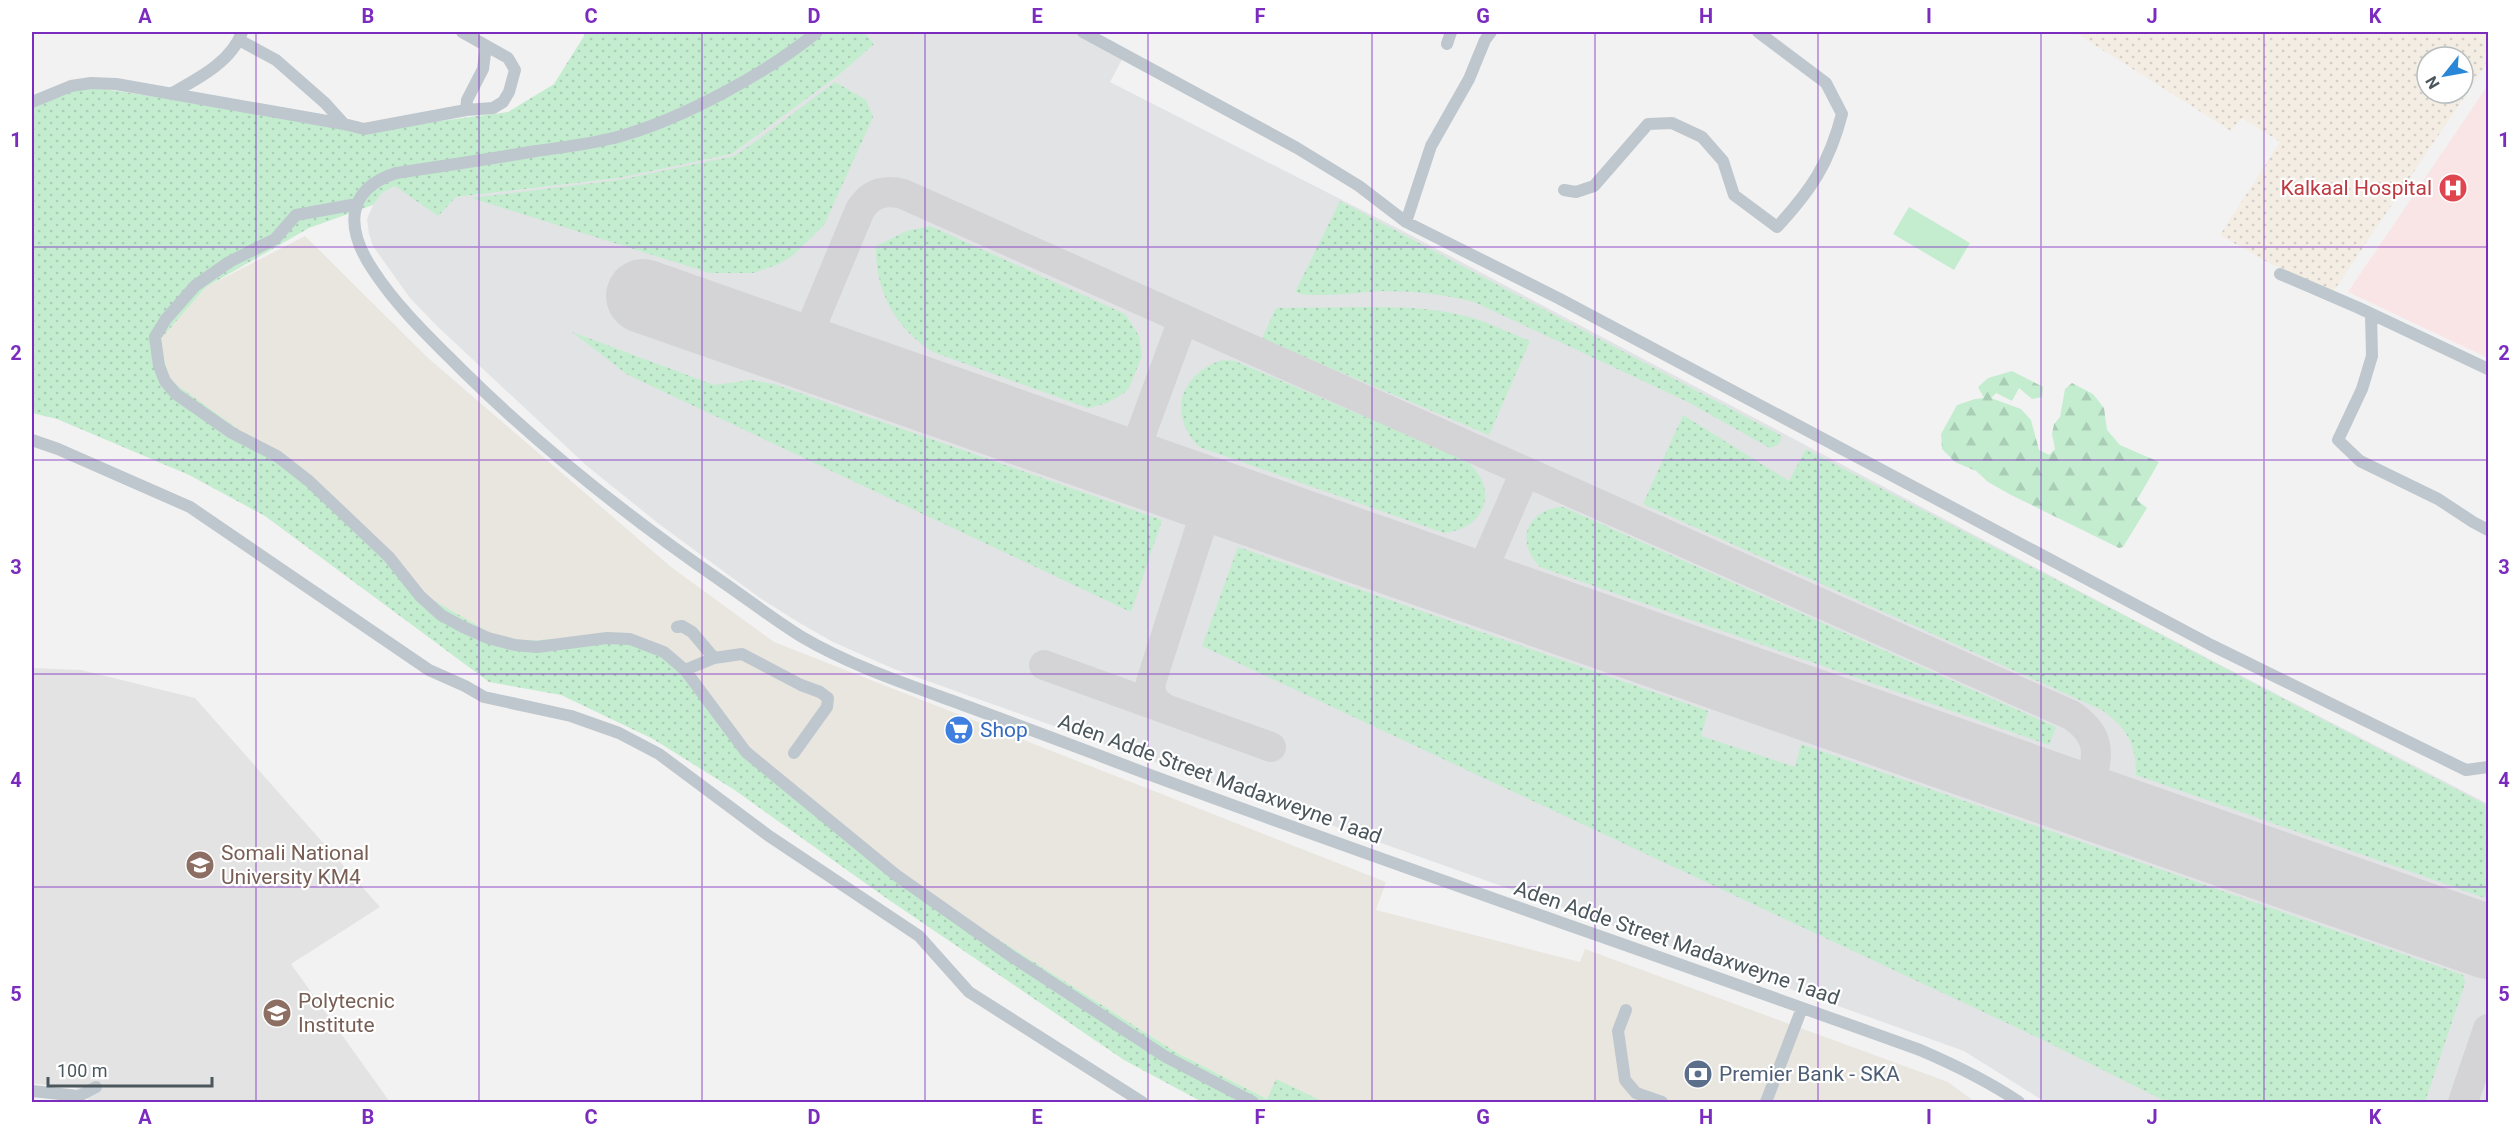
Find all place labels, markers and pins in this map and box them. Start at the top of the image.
hospital icon: Kalkaal Hospital [2437,172,2469,204]
place label: Kalkaal Hospital [2280,176,2432,200]
supermarket icon: Shop [943,714,975,746]
place label: Shop [980,718,1028,742]
place label: Somali National University KM4 [221,841,369,889]
school or university icon: Somali National University KM4 [184,849,216,881]
place label: Polytecnic Institute [298,989,395,1037]
school or university icon: Polytecnic Institute [261,997,293,1029]
bank icon: Premier Bank - SKA [1682,1058,1714,1090]
place label: Premier Bank - SKA [1719,1062,1900,1086]

